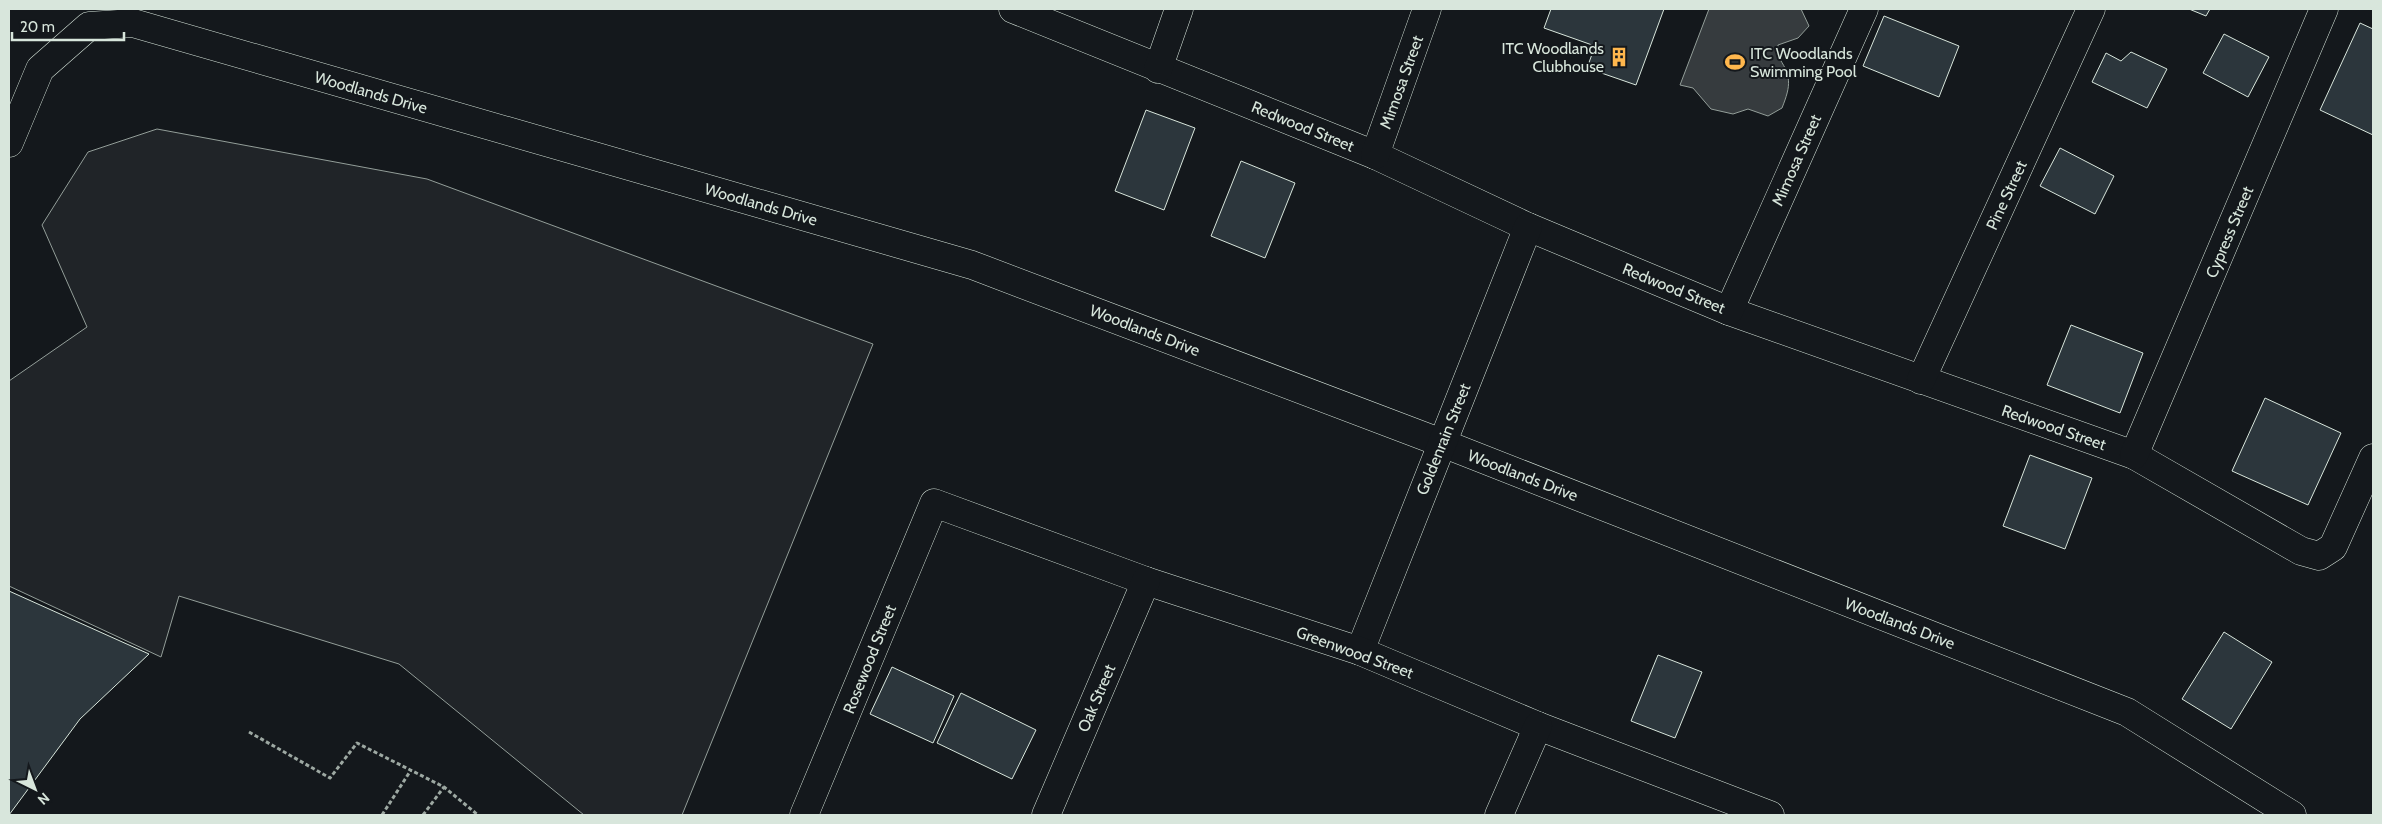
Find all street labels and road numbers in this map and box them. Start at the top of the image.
street label: Mimosa Street [1376,32,1427,132]
street label: Woodlands Drive [312,67,429,118]
street label: Redwood Street [1249,97,1358,156]
street label: Mimosa Street [1768,111,1825,209]
street label: Pine Street [1982,157,2031,233]
street label: Woodlands Drive [702,179,819,230]
street label: Cypress Street [2202,183,2258,281]
street label: Redwood Street [1620,259,1729,318]
street label: Woodlands Drive [1087,301,1203,360]
street label: Goldenrain Street [1412,380,1475,498]
street label: Redwood Street [1999,401,2109,454]
street label: Woodlands Drive [1465,446,1581,505]
street label: Woodlands Drive [1842,594,1958,653]
street label: Rosewood Street [839,601,900,716]
street label: Greenwood Street [1294,622,1417,683]
street label: Oak Street [1074,661,1119,735]

